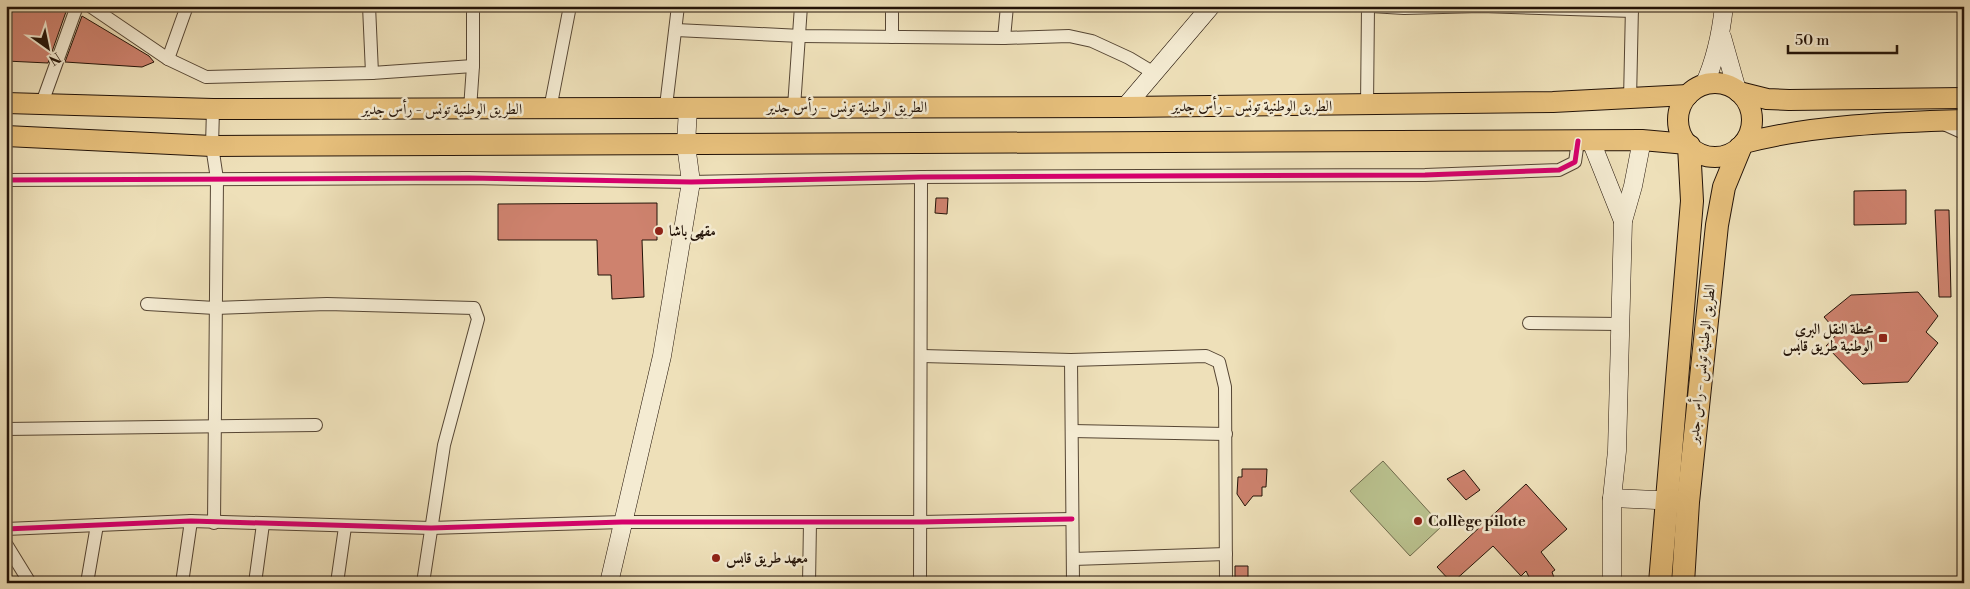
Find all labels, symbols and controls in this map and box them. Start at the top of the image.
north arrow [22,22,72,72]
scale bar [1788,22,1896,54]
text: 50 m [1795,31,1829,50]
text: N [45,47,64,69]
street label: الطريق الوطنية تونس - رأس جدير [1170,95,1332,116]
street label: الطريق الوطنية تونس - رأس جدير [765,96,927,117]
street label: الطريق الوطنية تونس - رأس جدير [360,98,522,119]
place label: مقهى باشا [669,222,716,241]
marker: مقهى باشا [653,225,665,237]
street label: الطريق الوطنية تونس - رأس جدير [1682,283,1720,447]
place label: محطة النقل البري الوطنية طريق قابس [1783,320,1874,356]
marker: محطة النقل البري الوطنية طريق قابس [1877,332,1889,344]
place label: Collège pilote [1428,512,1526,531]
marker: Collège pilote [1412,515,1424,527]
place label: معهد طريق قابس [726,549,808,568]
marker: معهد طريق قابس [710,552,722,564]

